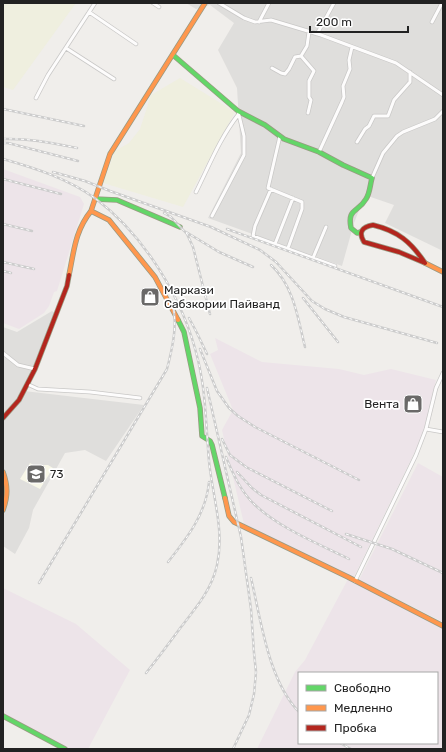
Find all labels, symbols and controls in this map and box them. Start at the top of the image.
scale bar [310,8,408,34]
text: 200 m [316,15,352,29]
place label: Маркази Сабзкории Пайванд [164,283,280,311]
shop icon: Маркази Сабзкории Пайванд [139,286,161,308]
shop icon: Вента [402,393,424,415]
place label: Вента [364,397,399,411]
school or university icon: 73 [25,463,47,485]
place label: 73 [50,467,63,481]
legend [298,672,438,744]
text: Свободно [334,681,391,695]
text: Медленно [334,701,393,715]
text: Пробка [334,721,377,735]

